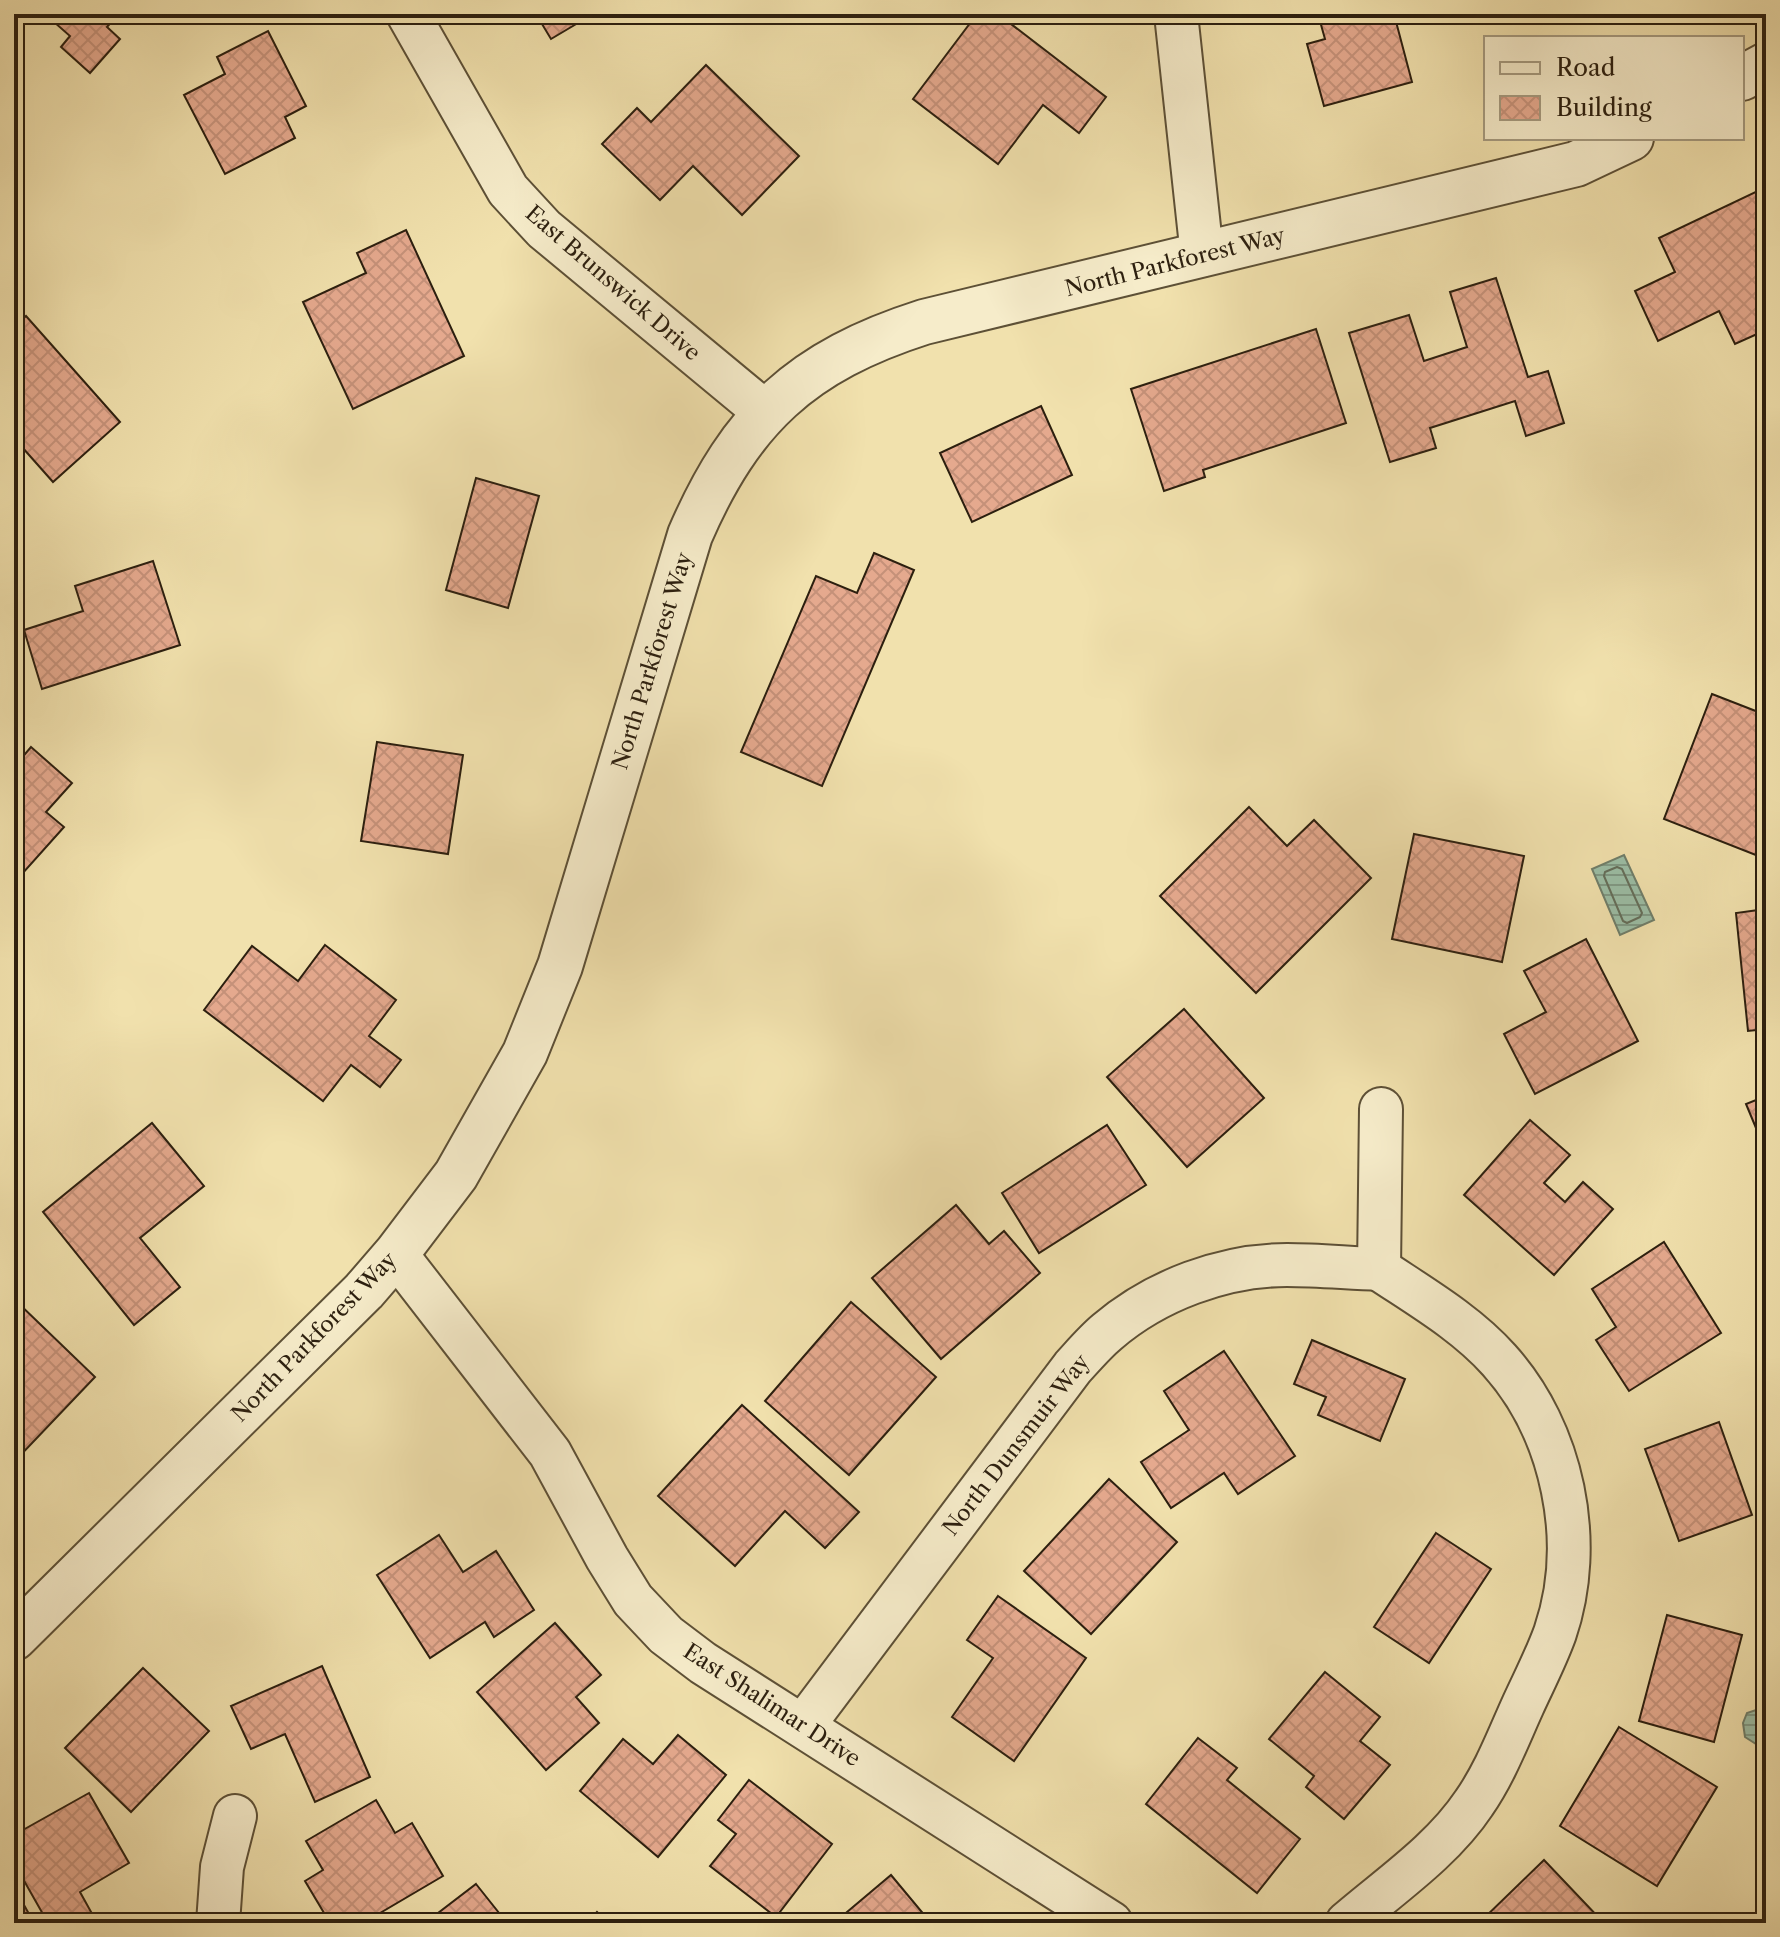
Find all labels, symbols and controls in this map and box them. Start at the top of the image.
legend [1484,36,1744,140]
text: Road [1556,53,1616,82]
text: Building [1556,93,1652,122]
street label: East Brunswick Drive [520,200,706,366]
street label: North Parkforest Way [1062,221,1288,302]
street label: North Parkforest Way [606,548,698,773]
street label: North Parkforest Way [226,1246,403,1428]
street label: North Dunsmuir Way [937,1348,1096,1541]
street label: East Shalimar Drive [678,1638,866,1772]

